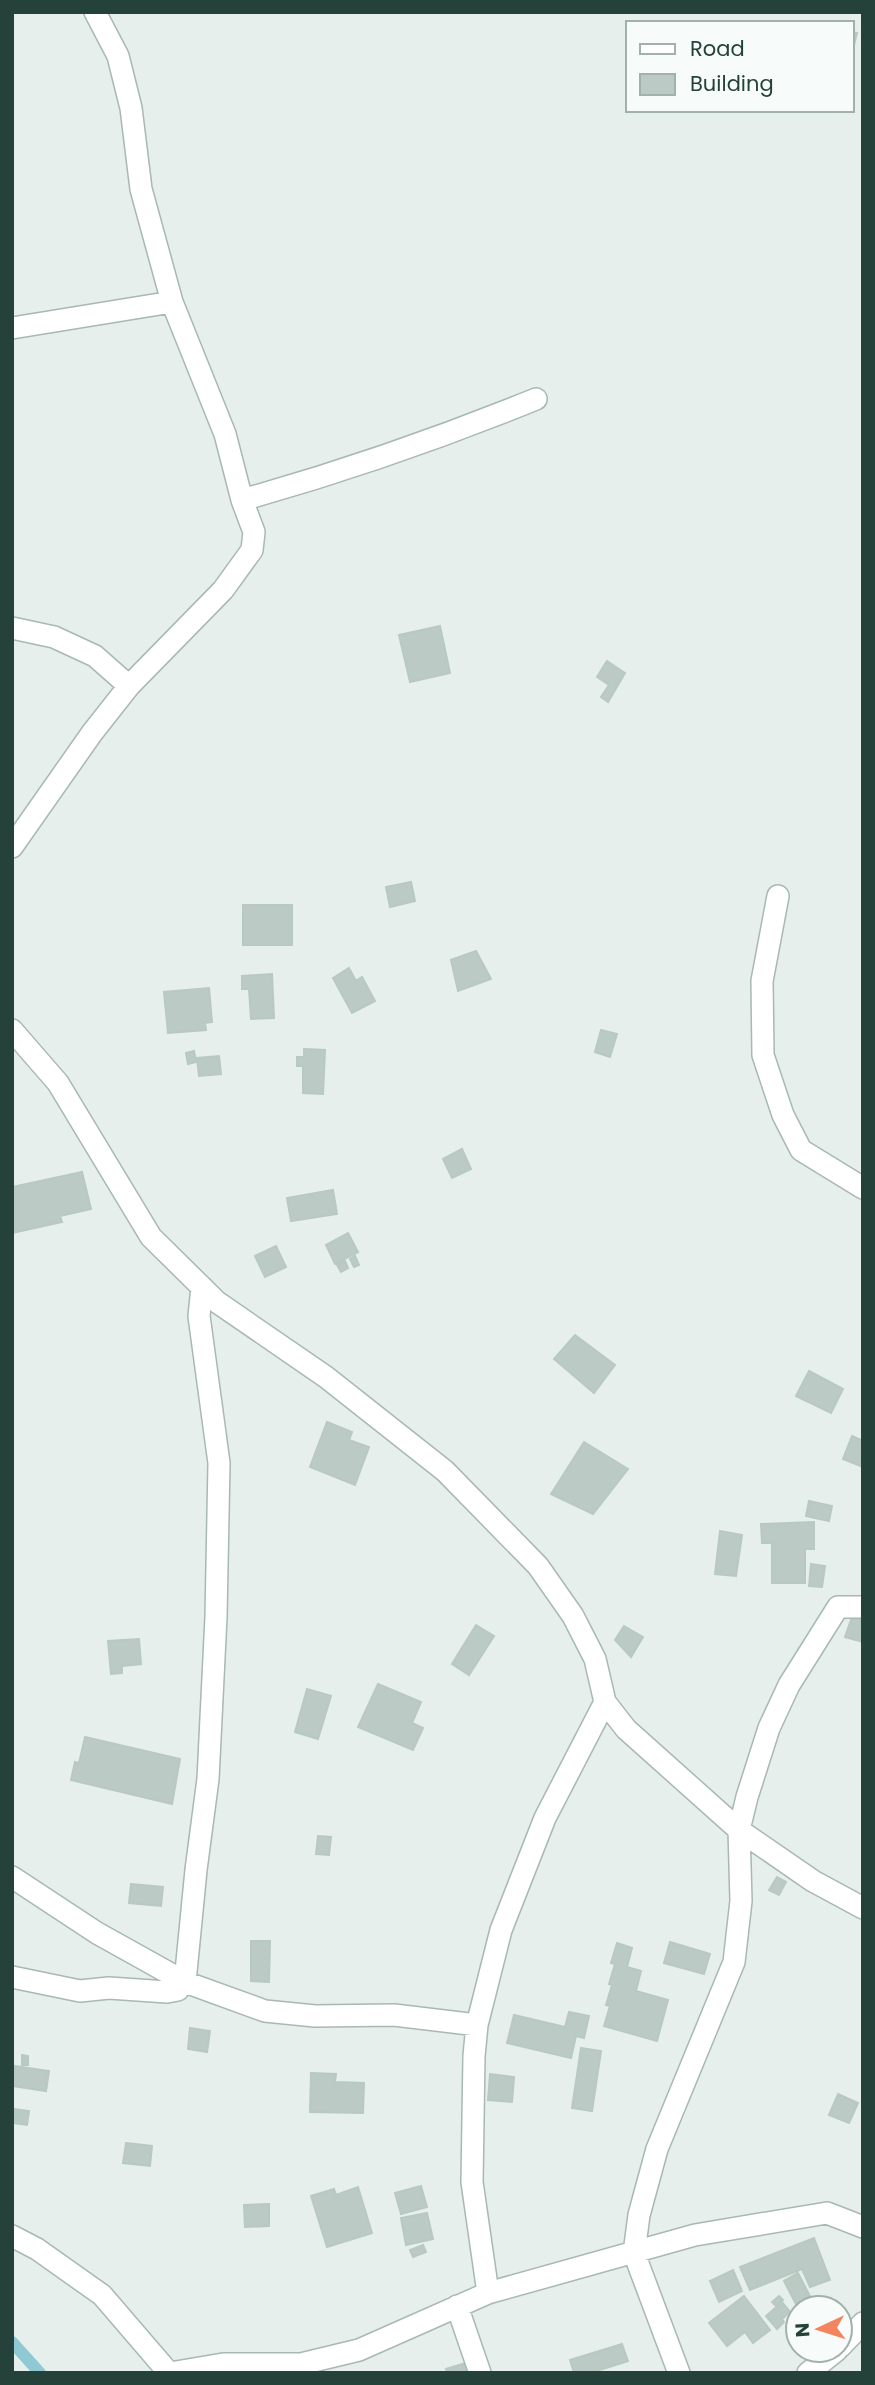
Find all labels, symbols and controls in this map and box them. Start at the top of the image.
legend [626,21,854,112]
text: Road [690,34,745,63]
text: Building [690,69,774,98]
north arrow [784,2294,854,2364]
text: N [789,2322,817,2338]

